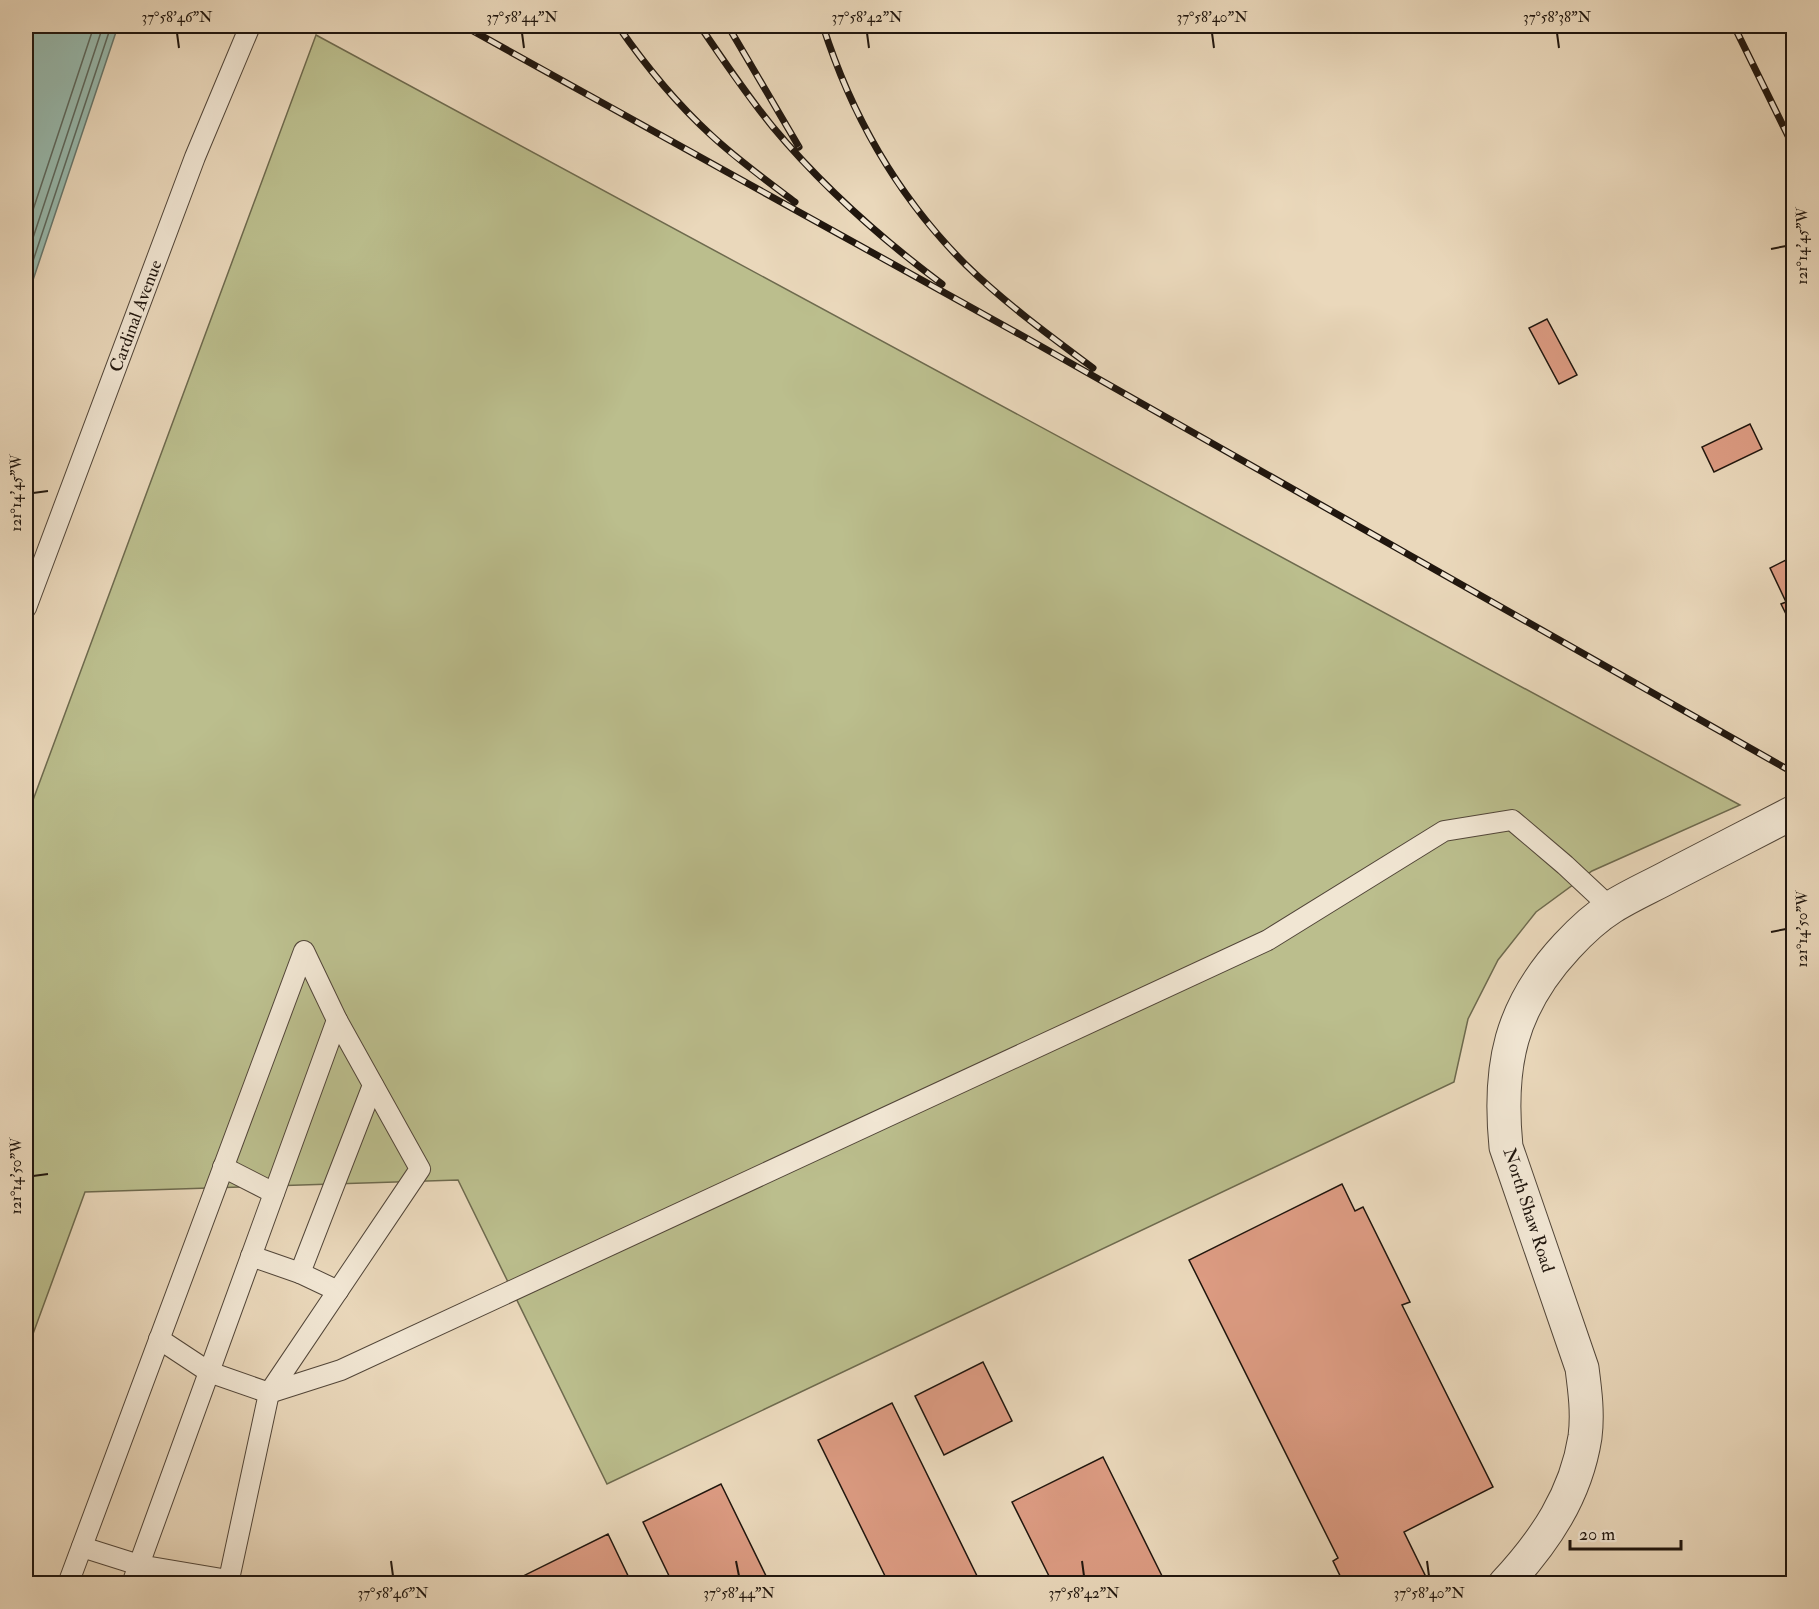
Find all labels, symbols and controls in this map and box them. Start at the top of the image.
text: 37°58'46"N [141,8,213,27]
text: 37°58'44"N [486,8,558,27]
text: 37°58'42"N [831,8,903,27]
text: 37°58'40"N [1176,8,1248,27]
text: 37°58'38"N [1523,8,1592,27]
text: 121°14'45"W [1793,207,1812,285]
street label: Cardinal Avenue [104,256,168,375]
text: 121°14'45"W [7,454,26,532]
text: 121°14'50"W [1793,890,1812,967]
text: 121°14'50"W [7,1137,26,1214]
street label: North Shaw Road [1498,1145,1559,1275]
scale bar [1570,1513,1681,1551]
text: 20 m [1579,1523,1615,1546]
text: 37°58'46"N [357,1584,429,1603]
text: 37°58'44"N [703,1584,775,1603]
text: 37°58'42"N [1048,1584,1120,1603]
text: 37°58'40"N [1393,1584,1465,1603]

